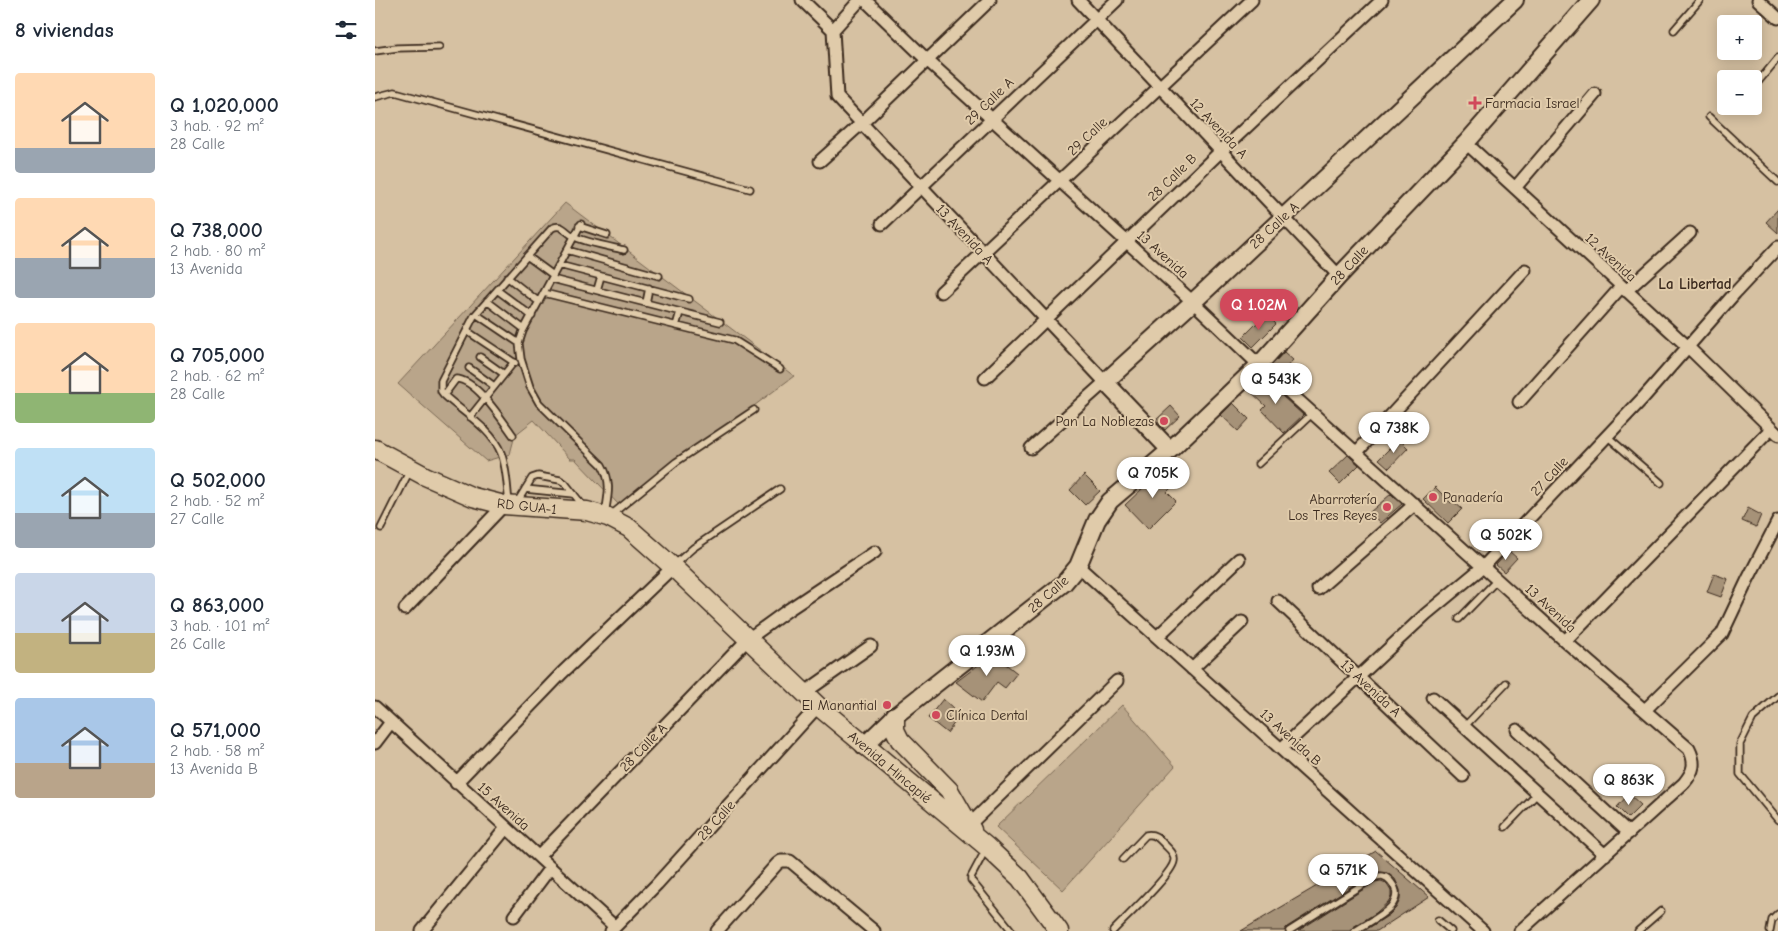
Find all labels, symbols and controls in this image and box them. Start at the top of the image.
map controls [1717,15,1762,115]
button: + [1717,15,1762,60]
icon: filters [332,16,360,44]
text: 8 viviendas [15,18,114,42]
button: − [1717,70,1762,115]
street label: 29 Calle A [961,74,1017,129]
icon: home [55,93,115,153]
text: Q 1,020,000 [170,93,279,117]
street label: 12 Avenida A [1186,95,1251,162]
place label: Farmacia Israel [1485,95,1580,112]
marker: Farmacia Israel [1469,97,1481,109]
street label: 29 Calle [1064,114,1111,159]
text: 3 hab. · 92 m² [170,117,264,135]
text: 28 Calle [170,135,225,153]
street label: 28 Calle B [1144,150,1201,205]
street label: 28 Calle A [1246,198,1302,252]
street label: 13 Avenida A [932,201,997,268]
icon: home [55,218,115,278]
text: Q 738,000 [170,218,263,242]
street label: 13 Avenida [1133,227,1192,282]
street label: 12 Avenida [1582,229,1640,285]
text: 2 hab. · 80 m² [170,242,265,260]
street label: 28 Calle [1327,242,1372,289]
text: 13 Avenida [170,260,243,278]
district label: La Libertad [1658,275,1732,293]
pin: Q 1.02M [1213,288,1305,331]
text: Q 1.02M [1231,296,1287,314]
icon: home [55,343,115,403]
text: Q 705,000 [170,343,265,367]
pin: Q 543K [1235,362,1317,405]
text: 2 hab. · 62 m² [170,367,264,385]
text: Q 543K [1251,370,1301,388]
text: 28 Calle [170,385,225,403]
pin: Q 738K [1353,412,1435,454]
place label: Pan La Noblezas [1055,413,1154,430]
marker: Pan La Noblezas [1158,415,1170,427]
text: Q 738K [1369,419,1419,437]
street label: 27 Calle [1527,453,1572,500]
pin: Q 705K [1112,456,1194,499]
text: Q 705K [1128,464,1178,482]
icon: home [55,468,115,528]
text: Q 502,000 [170,468,266,492]
place label: Panadería [1443,489,1503,506]
place label: Abarrotería Los Tres Reyes [1288,491,1377,524]
marker: Panadería [1427,491,1439,503]
text: 2 hab. · 52 m² [170,492,264,510]
street label: RD GUA-1 [496,495,558,518]
marker: Abarrotería Los Tres Reyes [1381,501,1393,513]
text: 27 Calle [170,510,224,528]
pin: Q 502K [1465,518,1547,561]
text: Q 502K [1480,526,1532,544]
street label: 28 Calle [1025,572,1072,617]
street label: 13 Avenida [1522,580,1580,636]
icon: home [55,593,115,653]
text: Q 863,000 [170,593,264,617]
text: 3 hab. · 101 m² [170,617,269,635]
pin: Q 1.93M [941,634,1033,677]
text: 26 Calle [170,635,226,653]
text: Q 1.93M [959,642,1015,660]
street label: 13 Avenida A [1337,656,1404,721]
place label: El Manantial [802,697,877,714]
marker: El Manantial [881,699,893,711]
street label: 13 Avenida B [1256,705,1325,770]
place label: Clínica Dental [946,707,1028,724]
marker: Clínica Dental [930,709,942,721]
icon: home [55,718,115,778]
text: Q 571,000 [170,718,261,742]
street label: 28 Calle A [616,720,671,775]
street label: Avenida Hincapié [845,728,935,807]
text: 2 hab. · 58 m² [170,742,264,760]
text: 13 Avenida B [170,760,258,778]
pin: Q 863K [1588,764,1670,806]
text: Q 863K [1604,771,1654,789]
street label: 15 Avenida [474,779,533,834]
street label: 28 Calle [694,797,739,844]
pin: Q 571K [1302,854,1384,896]
text: Q 571K [1319,861,1367,879]

